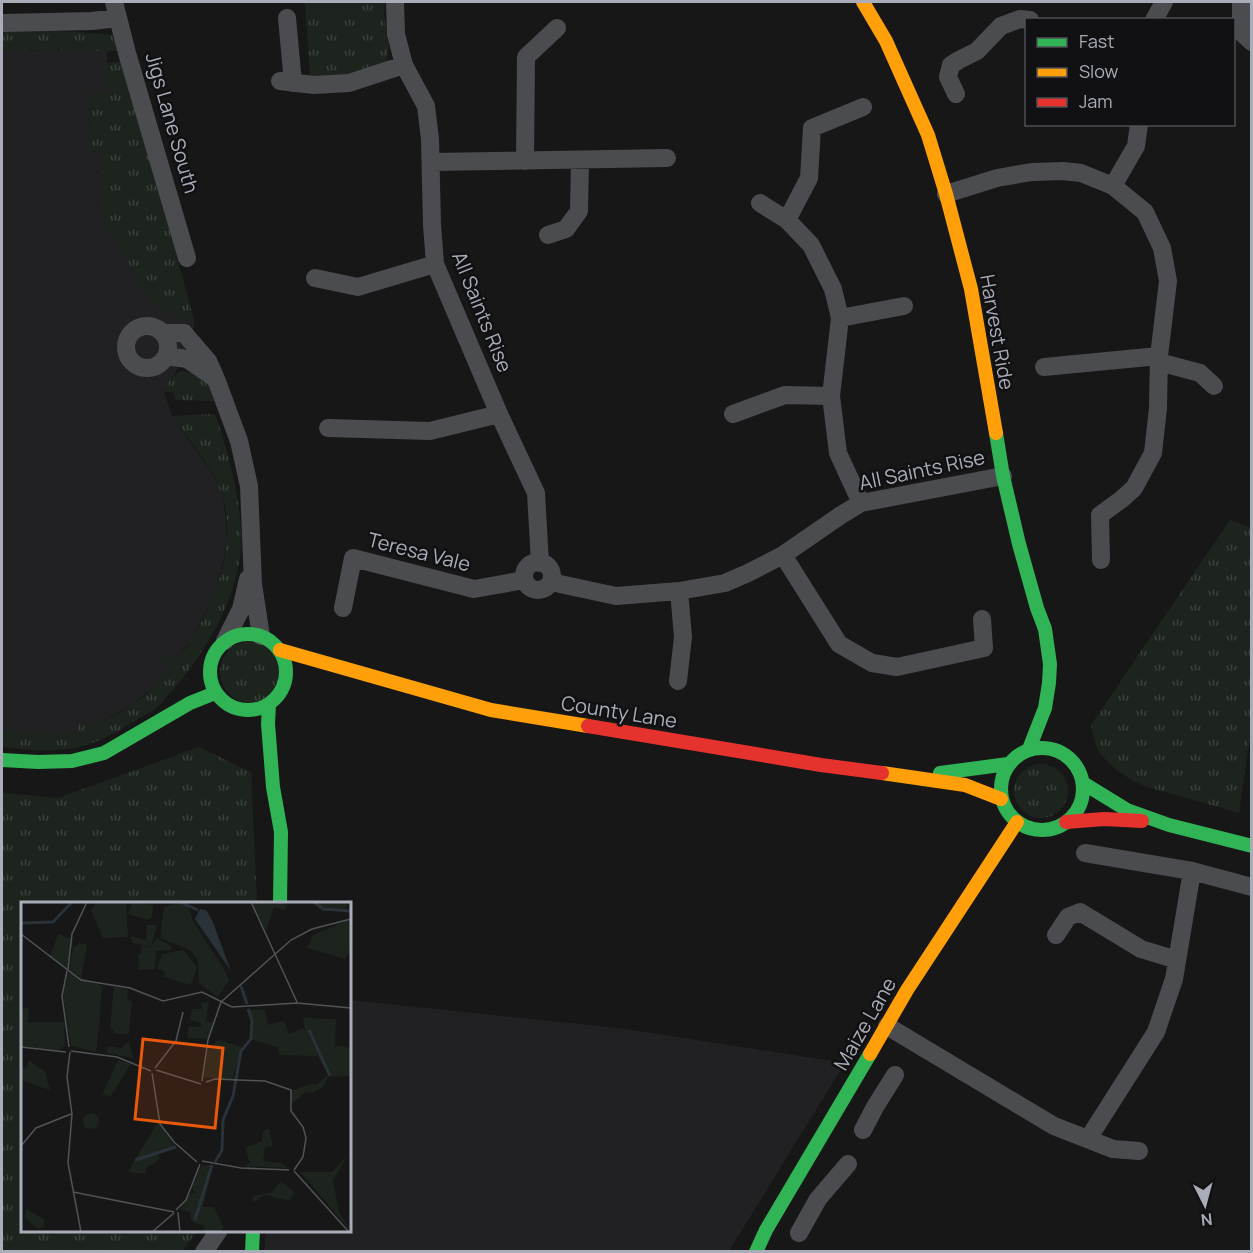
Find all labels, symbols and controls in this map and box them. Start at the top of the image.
legend [1025,18,1235,126]
text: Fast [1079,29,1114,53]
street label: Jigs Lane South [140,49,205,196]
text: Slow [1079,59,1119,83]
text: Jam [1079,89,1113,113]
street label: All Saints Rise [446,247,519,376]
street label: Harvest Ride [974,272,1021,392]
street label: All Saints Rise [856,443,987,496]
street label: Teresa Vale [365,526,473,577]
street label: County Lane [559,689,679,734]
inset map [21,902,351,1232]
street label: Maize Lane [827,972,902,1075]
north arrow [1175,1175,1235,1235]
text: N [1200,1208,1213,1231]

